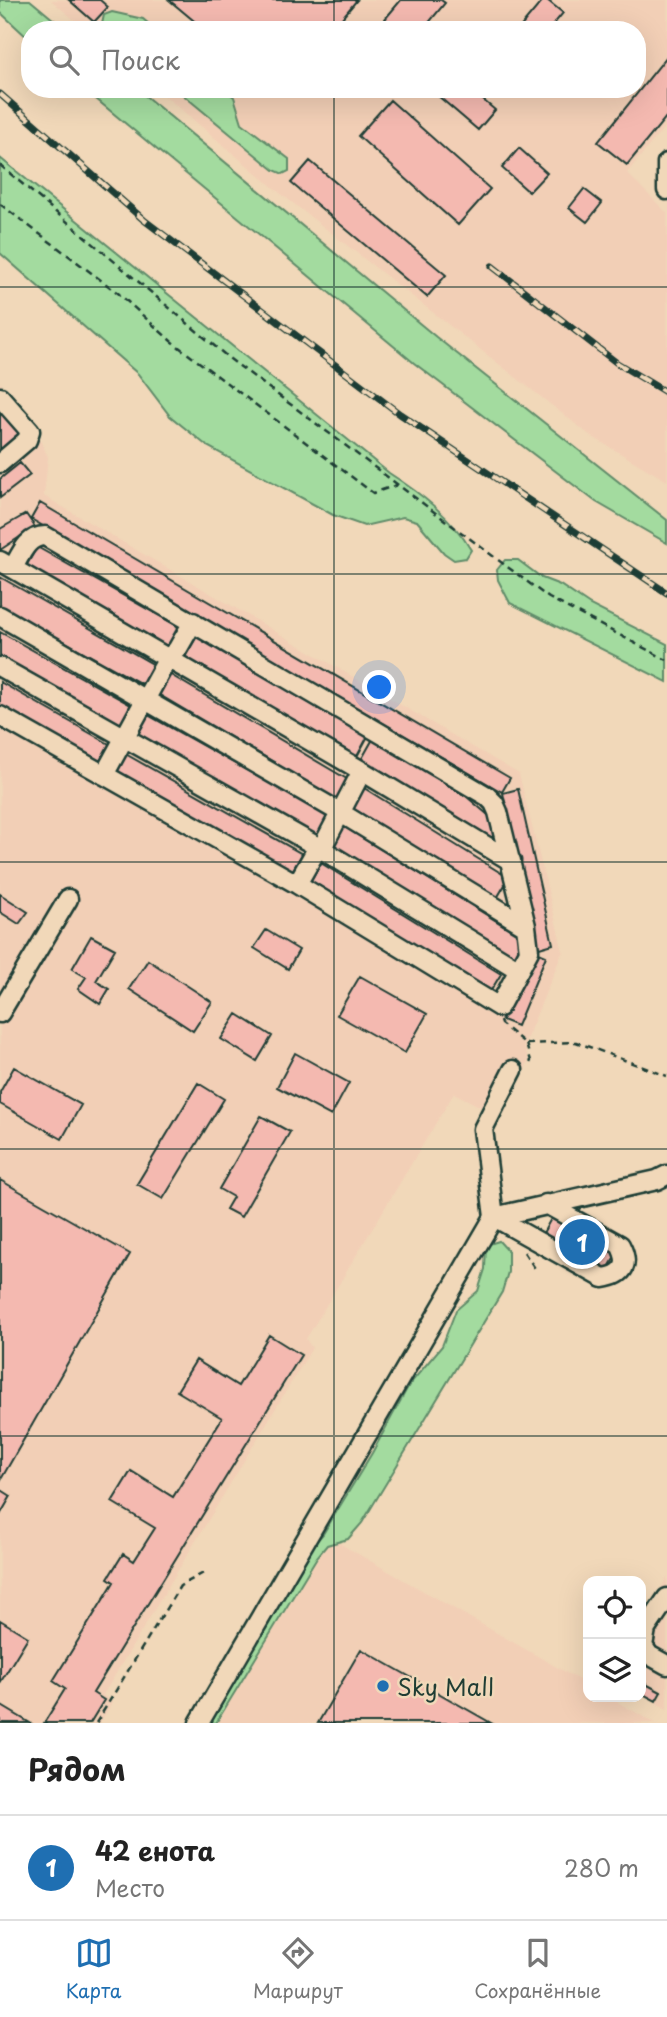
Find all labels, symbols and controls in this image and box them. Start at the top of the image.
search box [21,21,646,98]
text: Поиск [101,40,180,79]
icon: search [45,41,83,79]
your location [362,670,396,704]
pin: 1 [559,1216,605,1268]
map controls [583,1576,646,1702]
button: locate [583,1576,646,1639]
button: layers [583,1639,646,1702]
place label: Sky Mall [397,1669,494,1704]
marker: Sky Mall [375,1678,391,1694]
text: Рядом [28,1746,126,1791]
text: 42 енота [95,1831,215,1870]
text: 1 [46,1850,57,1885]
text: 280 m [564,1850,639,1885]
text: Место [95,1870,165,1905]
tab: Карта [66,1934,122,2004]
tab: Маршрут [253,1934,343,2004]
tab: Сохранённые [474,1934,601,2004]

